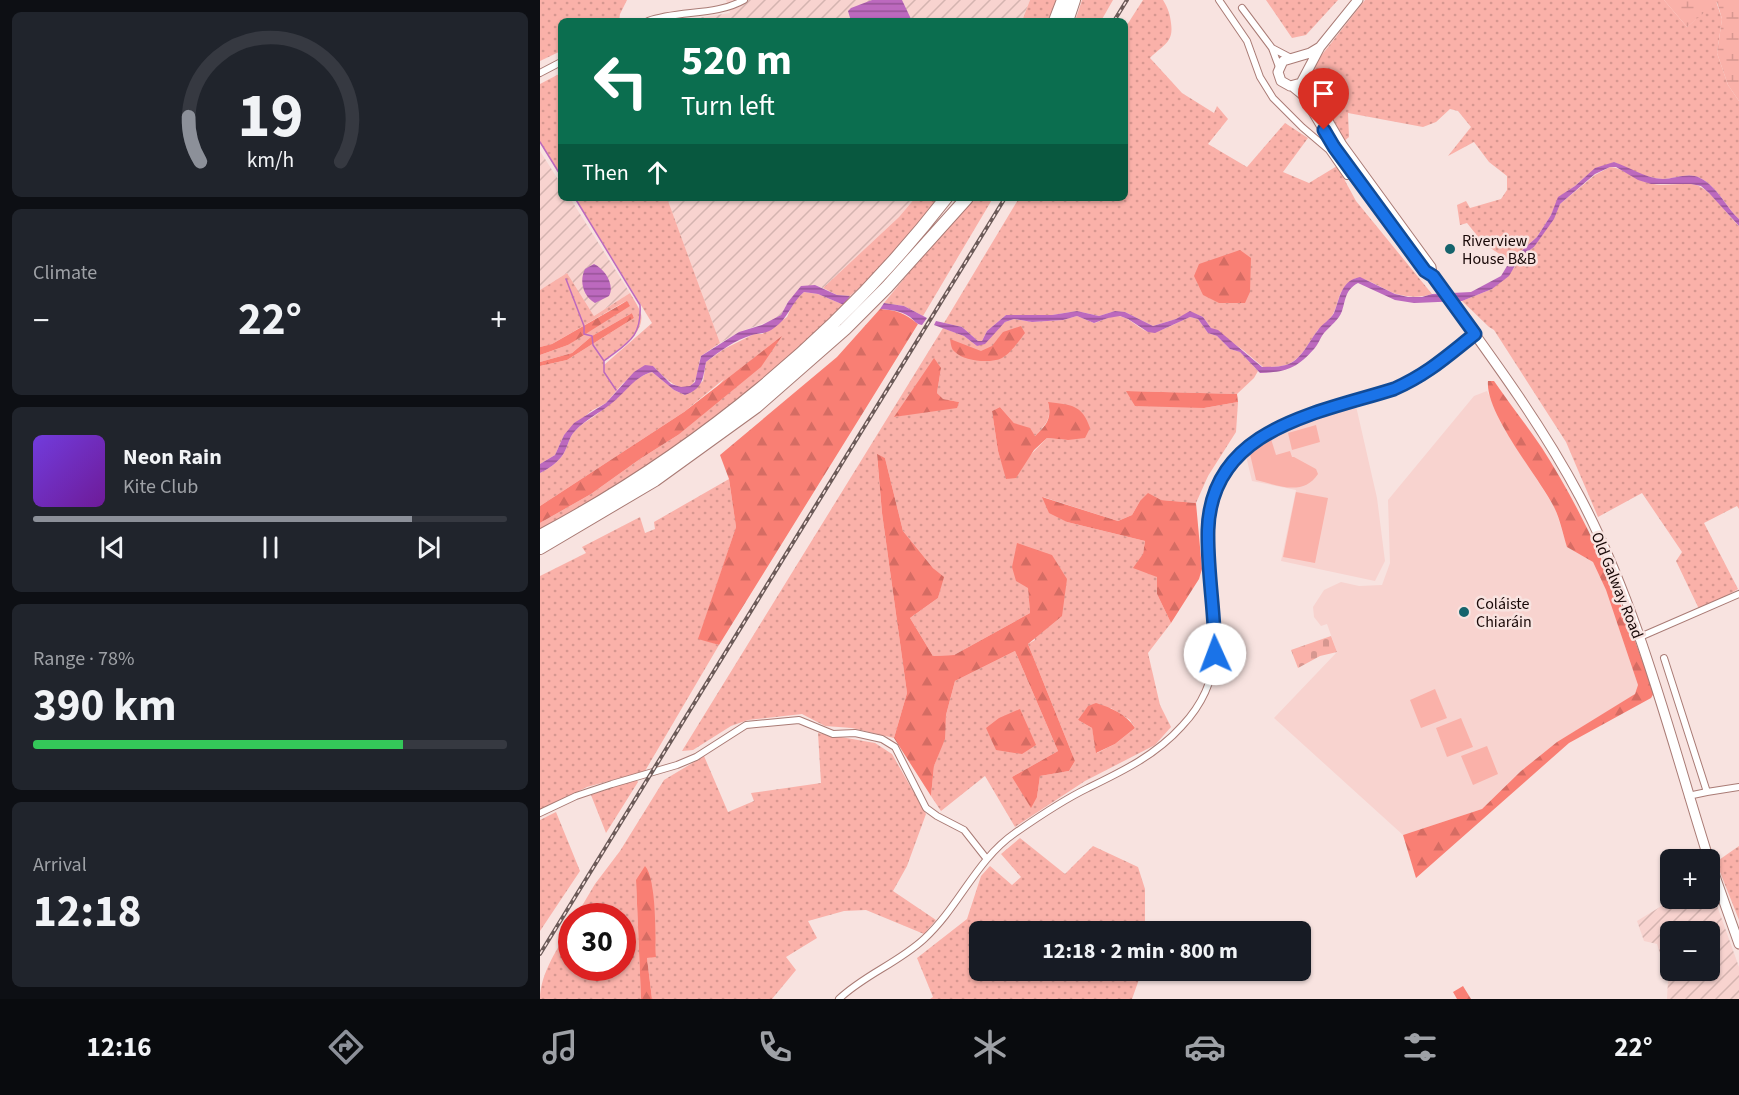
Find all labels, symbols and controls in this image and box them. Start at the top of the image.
text: 520 m [681,31,792,91]
icon: left [582,42,660,120]
pin [1298,68,1349,130]
text: 19 [237,72,303,161]
icon: arrive [1307,77,1340,110]
text: Turn left [681,87,775,126]
text: km/h [246,145,294,176]
icon: ahead [641,156,674,189]
text: Then [582,157,629,189]
place label: Riverview House B&B [1462,230,1536,270]
marker: Riverview House B&B [1443,242,1457,256]
text: Climate [33,259,97,287]
text: 22° [238,288,302,352]
text: − [33,297,49,344]
text: + [491,297,507,344]
text: Neon Rain [123,441,222,473]
text: Kite Club [123,473,198,501]
street label: Old Galway Road [1586,529,1648,642]
icon: previous [96,531,129,564]
icon: pause [254,531,287,564]
icon: next [412,531,445,564]
place label: Coláiste Chiaráin [1476,593,1532,633]
marker: Coláiste Chiaráin [1457,605,1471,619]
position arrow [1183,622,1247,686]
text: Range · 78% [33,645,134,673]
text: 390 km [33,674,177,738]
map controls [1660,849,1720,981]
button: + [1660,849,1720,909]
text: Arrival [33,851,87,879]
text: 12:18 [33,880,142,944]
speed limit sign: 30 [558,903,636,981]
button: − [1660,921,1720,981]
text: 12:18 · 2 min · 800 m [1042,935,1238,967]
icon: directions [325,1026,367,1068]
icon: music [539,1026,581,1068]
icon: phone [754,1026,796,1068]
icon: climate [969,1026,1011,1068]
icon: car [1184,1026,1226,1068]
icon: filters [1399,1026,1441,1068]
text: 12:16 [86,1028,152,1067]
text: 22° [1614,1028,1653,1067]

